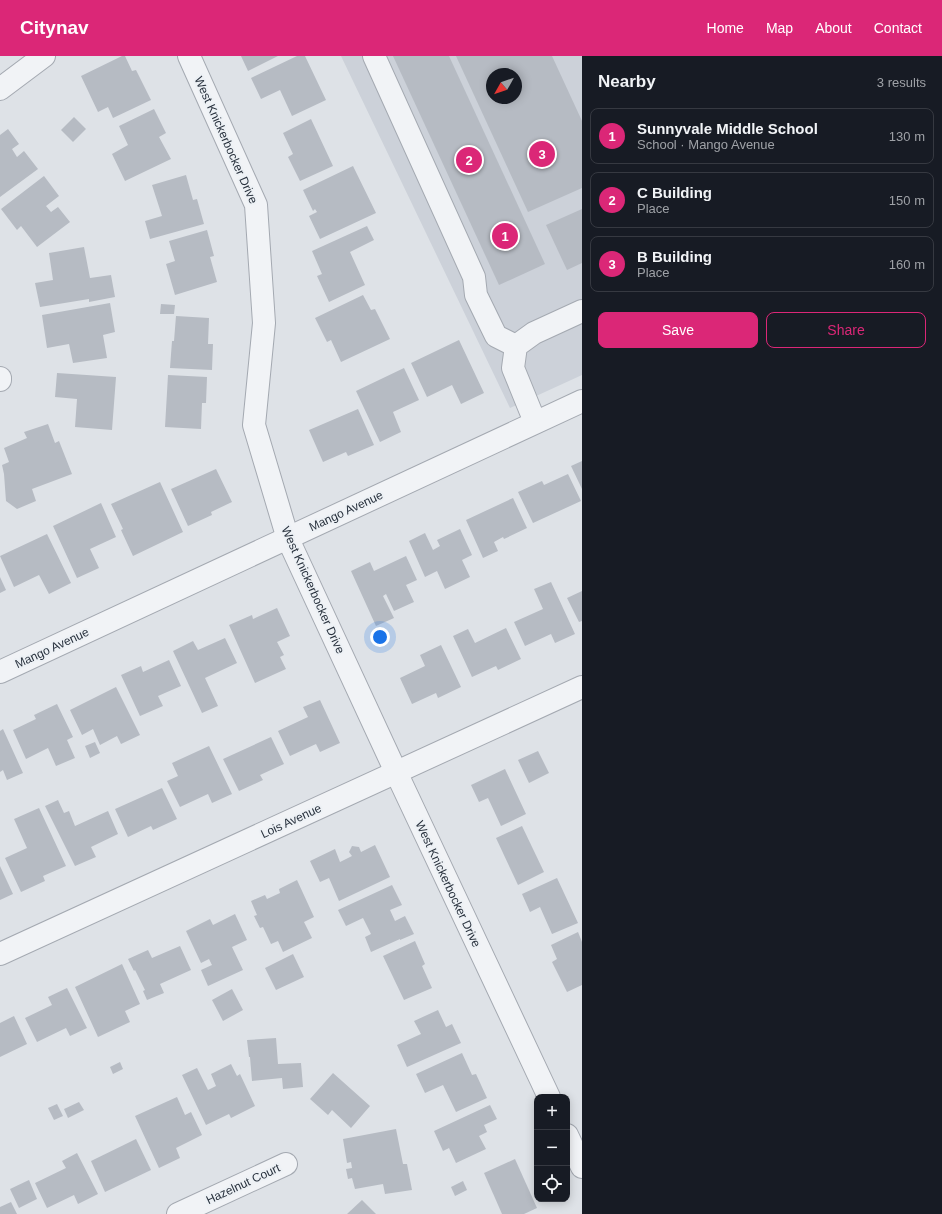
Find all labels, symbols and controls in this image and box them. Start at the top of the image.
text: Citynav [20,17,89,38]
text: Home [707,20,744,36]
text: Map [766,20,793,36]
text: About [815,20,852,36]
text: Contact [874,20,922,36]
north arrow [486,68,522,104]
text: Nearby [598,72,656,91]
street label: West Knickerbocker Drive [192,74,261,206]
text: 3 results [877,75,926,90]
text: Sunnyvale Middle School [637,120,818,137]
text: 1 [608,129,616,144]
text: 130 m [889,129,925,144]
text: School · Mango Avenue [637,137,775,152]
pin: 3 [529,139,555,169]
pin: 2 [456,145,482,175]
text: C Building [637,184,712,201]
text: 2 [608,193,616,208]
text: 150 m [889,193,925,208]
text: Place [637,201,670,216]
pin: 1 [492,221,518,251]
text: B Building [637,248,712,265]
text: 3 [608,257,616,272]
text: 160 m [889,257,925,272]
text: Place [637,265,670,280]
button: Save [598,312,758,348]
button: Share [766,312,926,348]
street label: Mango Avenue [307,488,385,534]
street label: West Knickerbocker Drive [279,524,348,656]
street label: Mango Avenue [13,625,91,671]
your location [370,627,390,647]
street label: Lois Avenue [259,801,324,841]
street label: West Knickerbocker Drive [413,819,484,950]
map controls [534,1094,570,1202]
button: + [534,1094,570,1130]
button: − [534,1130,570,1166]
street label: Hazelnut Court [204,1160,283,1207]
button: locate [534,1166,570,1202]

